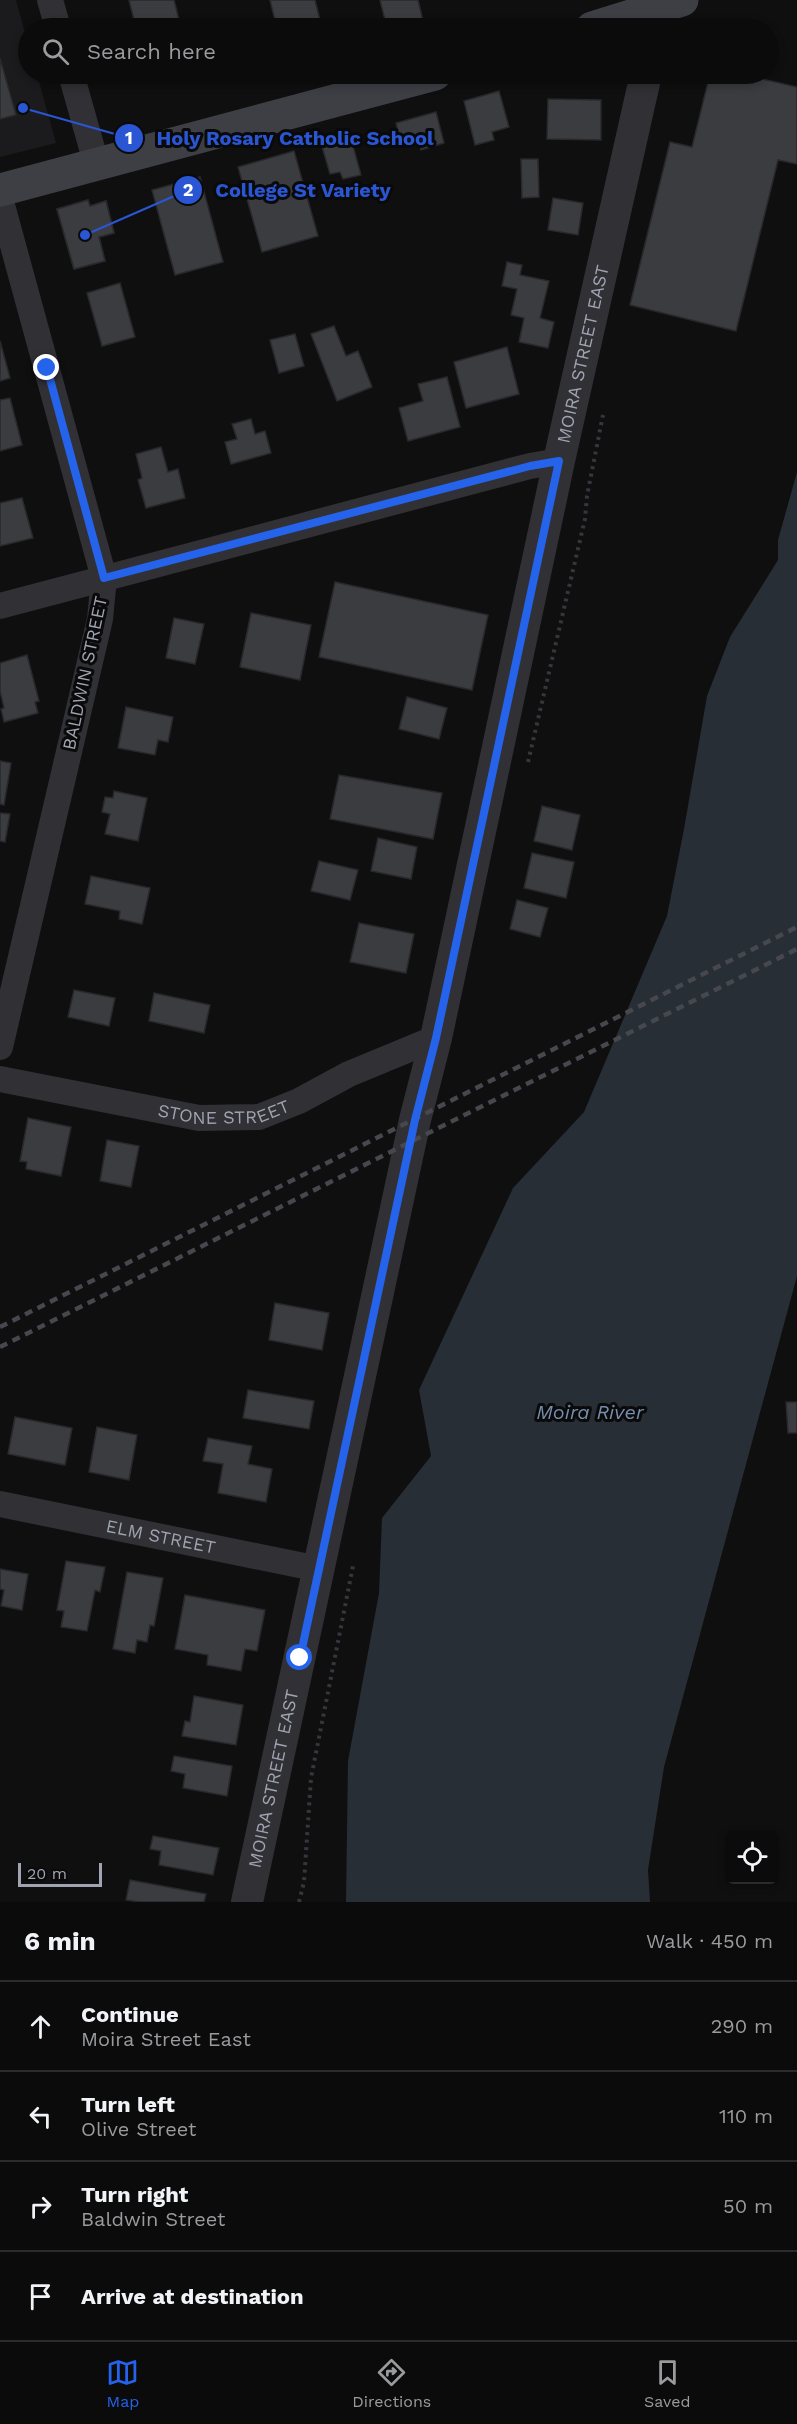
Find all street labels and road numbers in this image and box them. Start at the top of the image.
street label: MOIRA STREET EAST [552,263,613,445]
street label: BALDWIN STREET [58,594,111,752]
street label: STONE STREET [156,1095,293,1128]
street label: ELM STREET [104,1515,218,1558]
street label: MOIRA STREET EAST [244,1687,302,1870]

